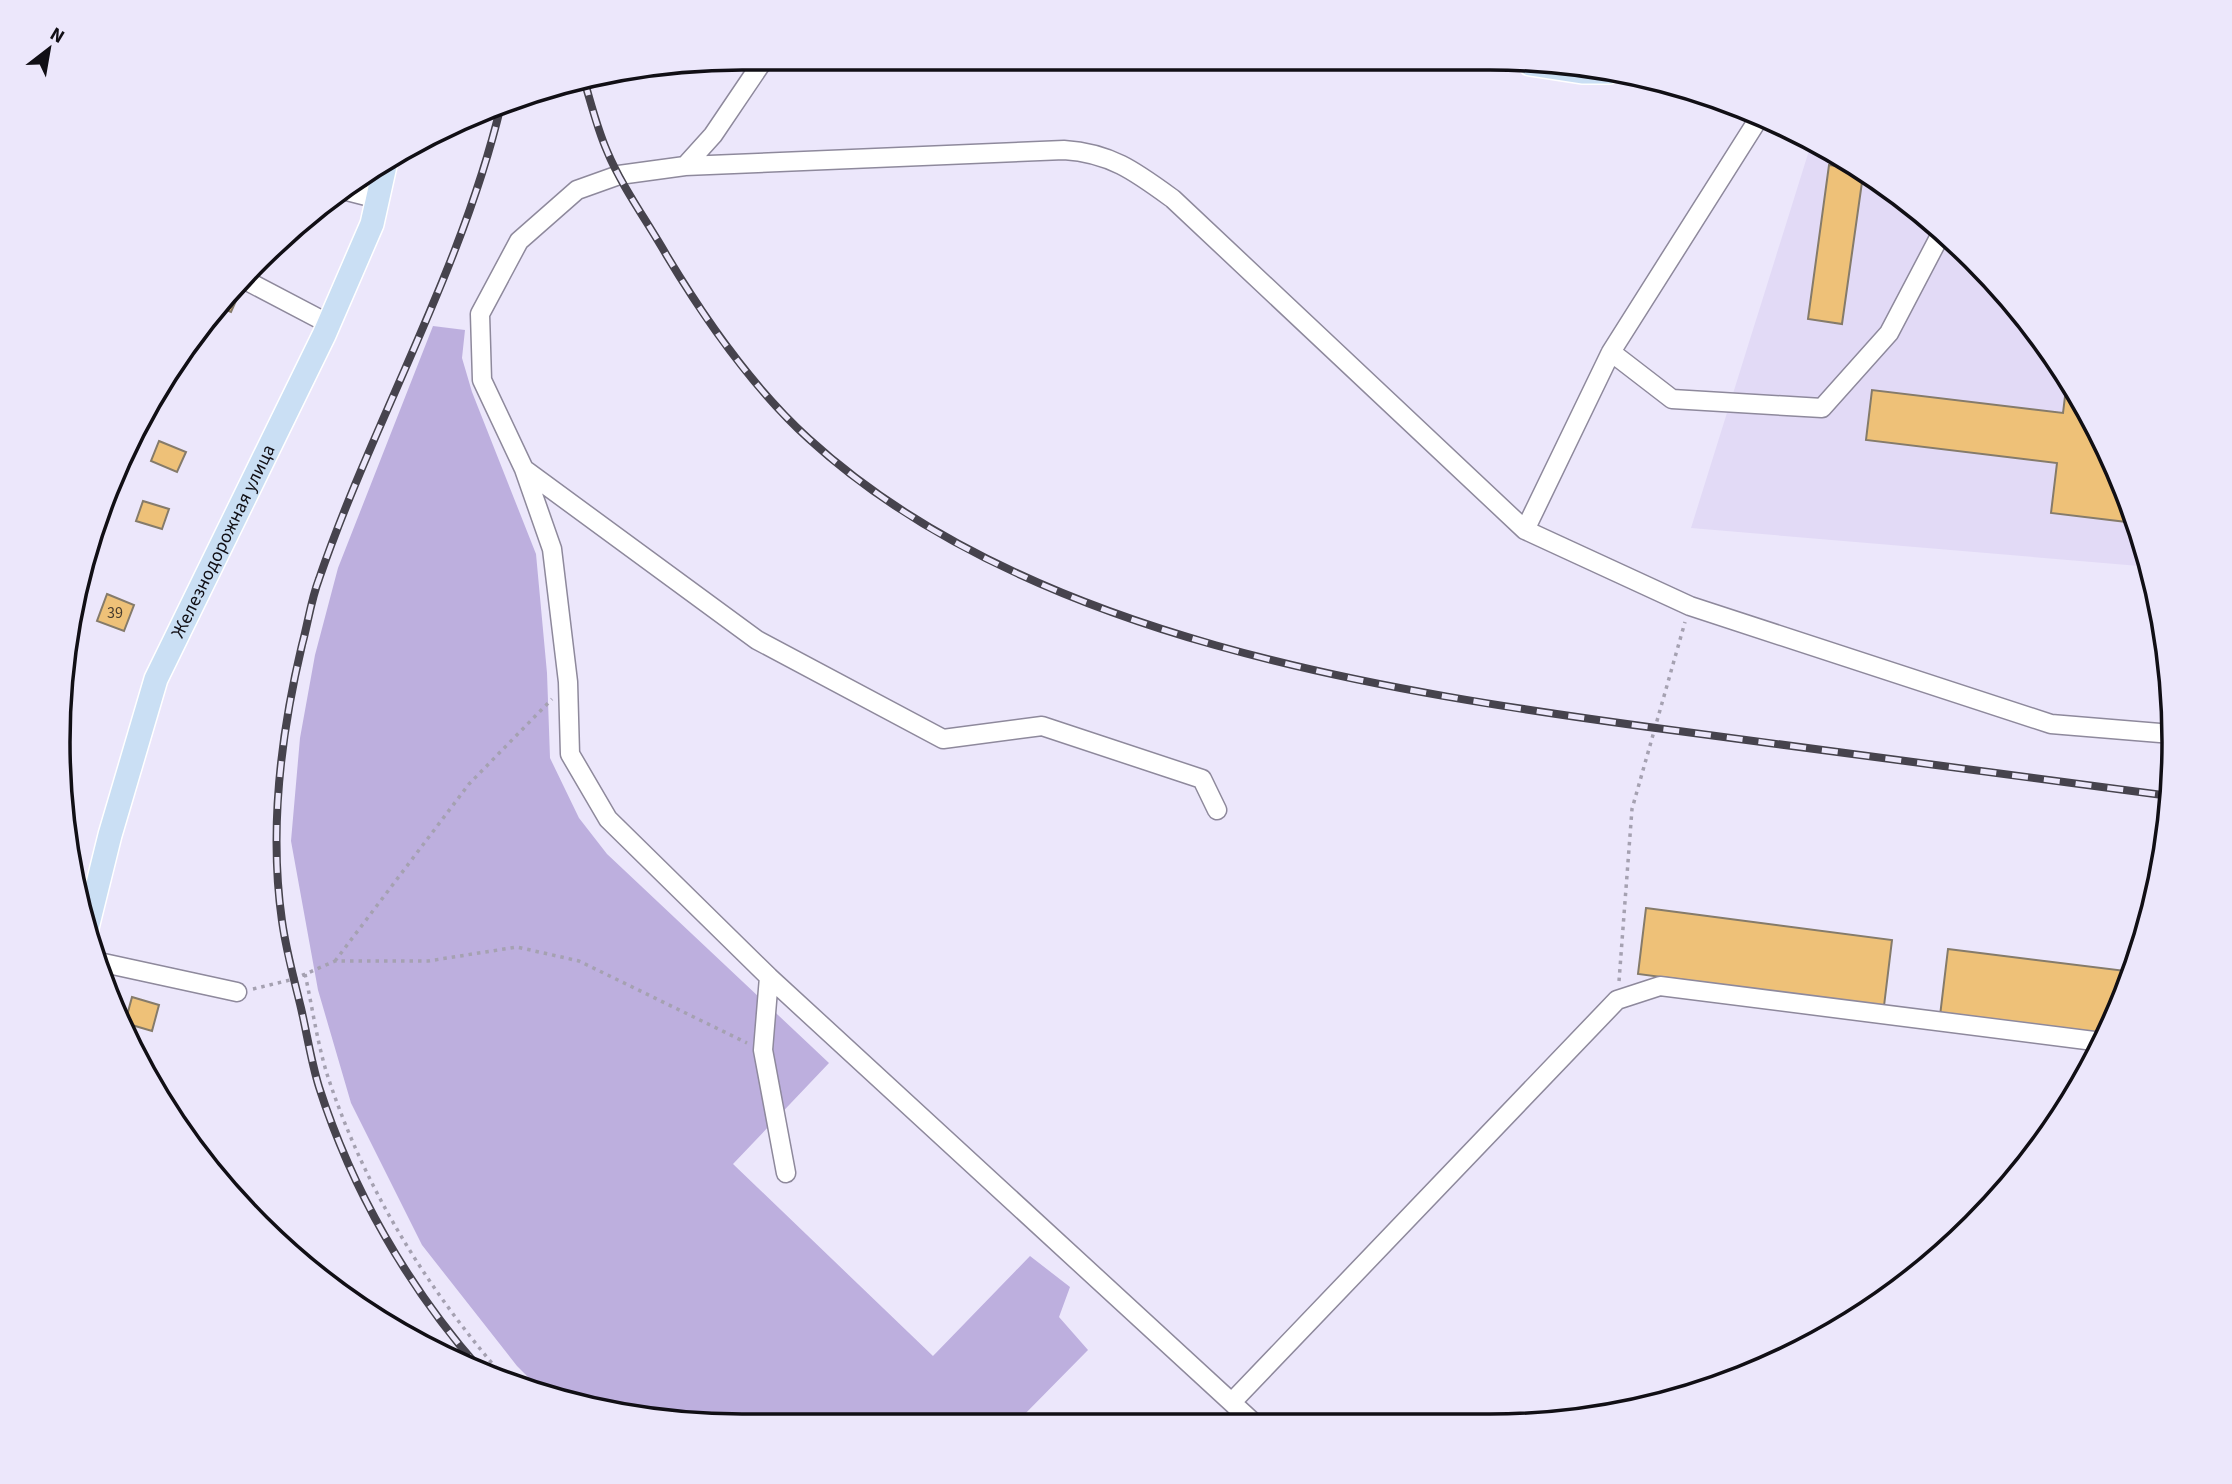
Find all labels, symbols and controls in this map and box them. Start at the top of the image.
north arrow [14,14,84,84]
text: N [45,21,69,51]
street label: Железнодорожная улица [165,440,282,642]
house number: 39 [107,602,123,624]

